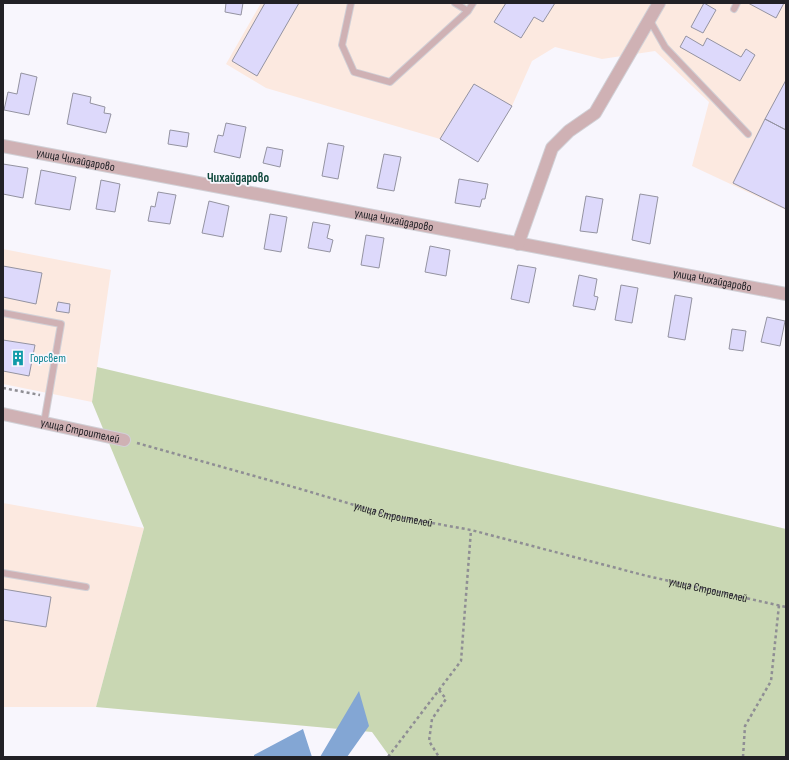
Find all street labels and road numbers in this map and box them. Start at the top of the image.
street label: улица Чихайдарово [35,145,116,175]
street label: улица Чихайдарово [353,205,435,235]
street label: улица Чихайдарово [672,265,753,295]
street label: улица Строителей [39,415,121,446]
street label: улица Строителей [352,498,434,530]
street label: улица Строителей [667,574,749,606]

